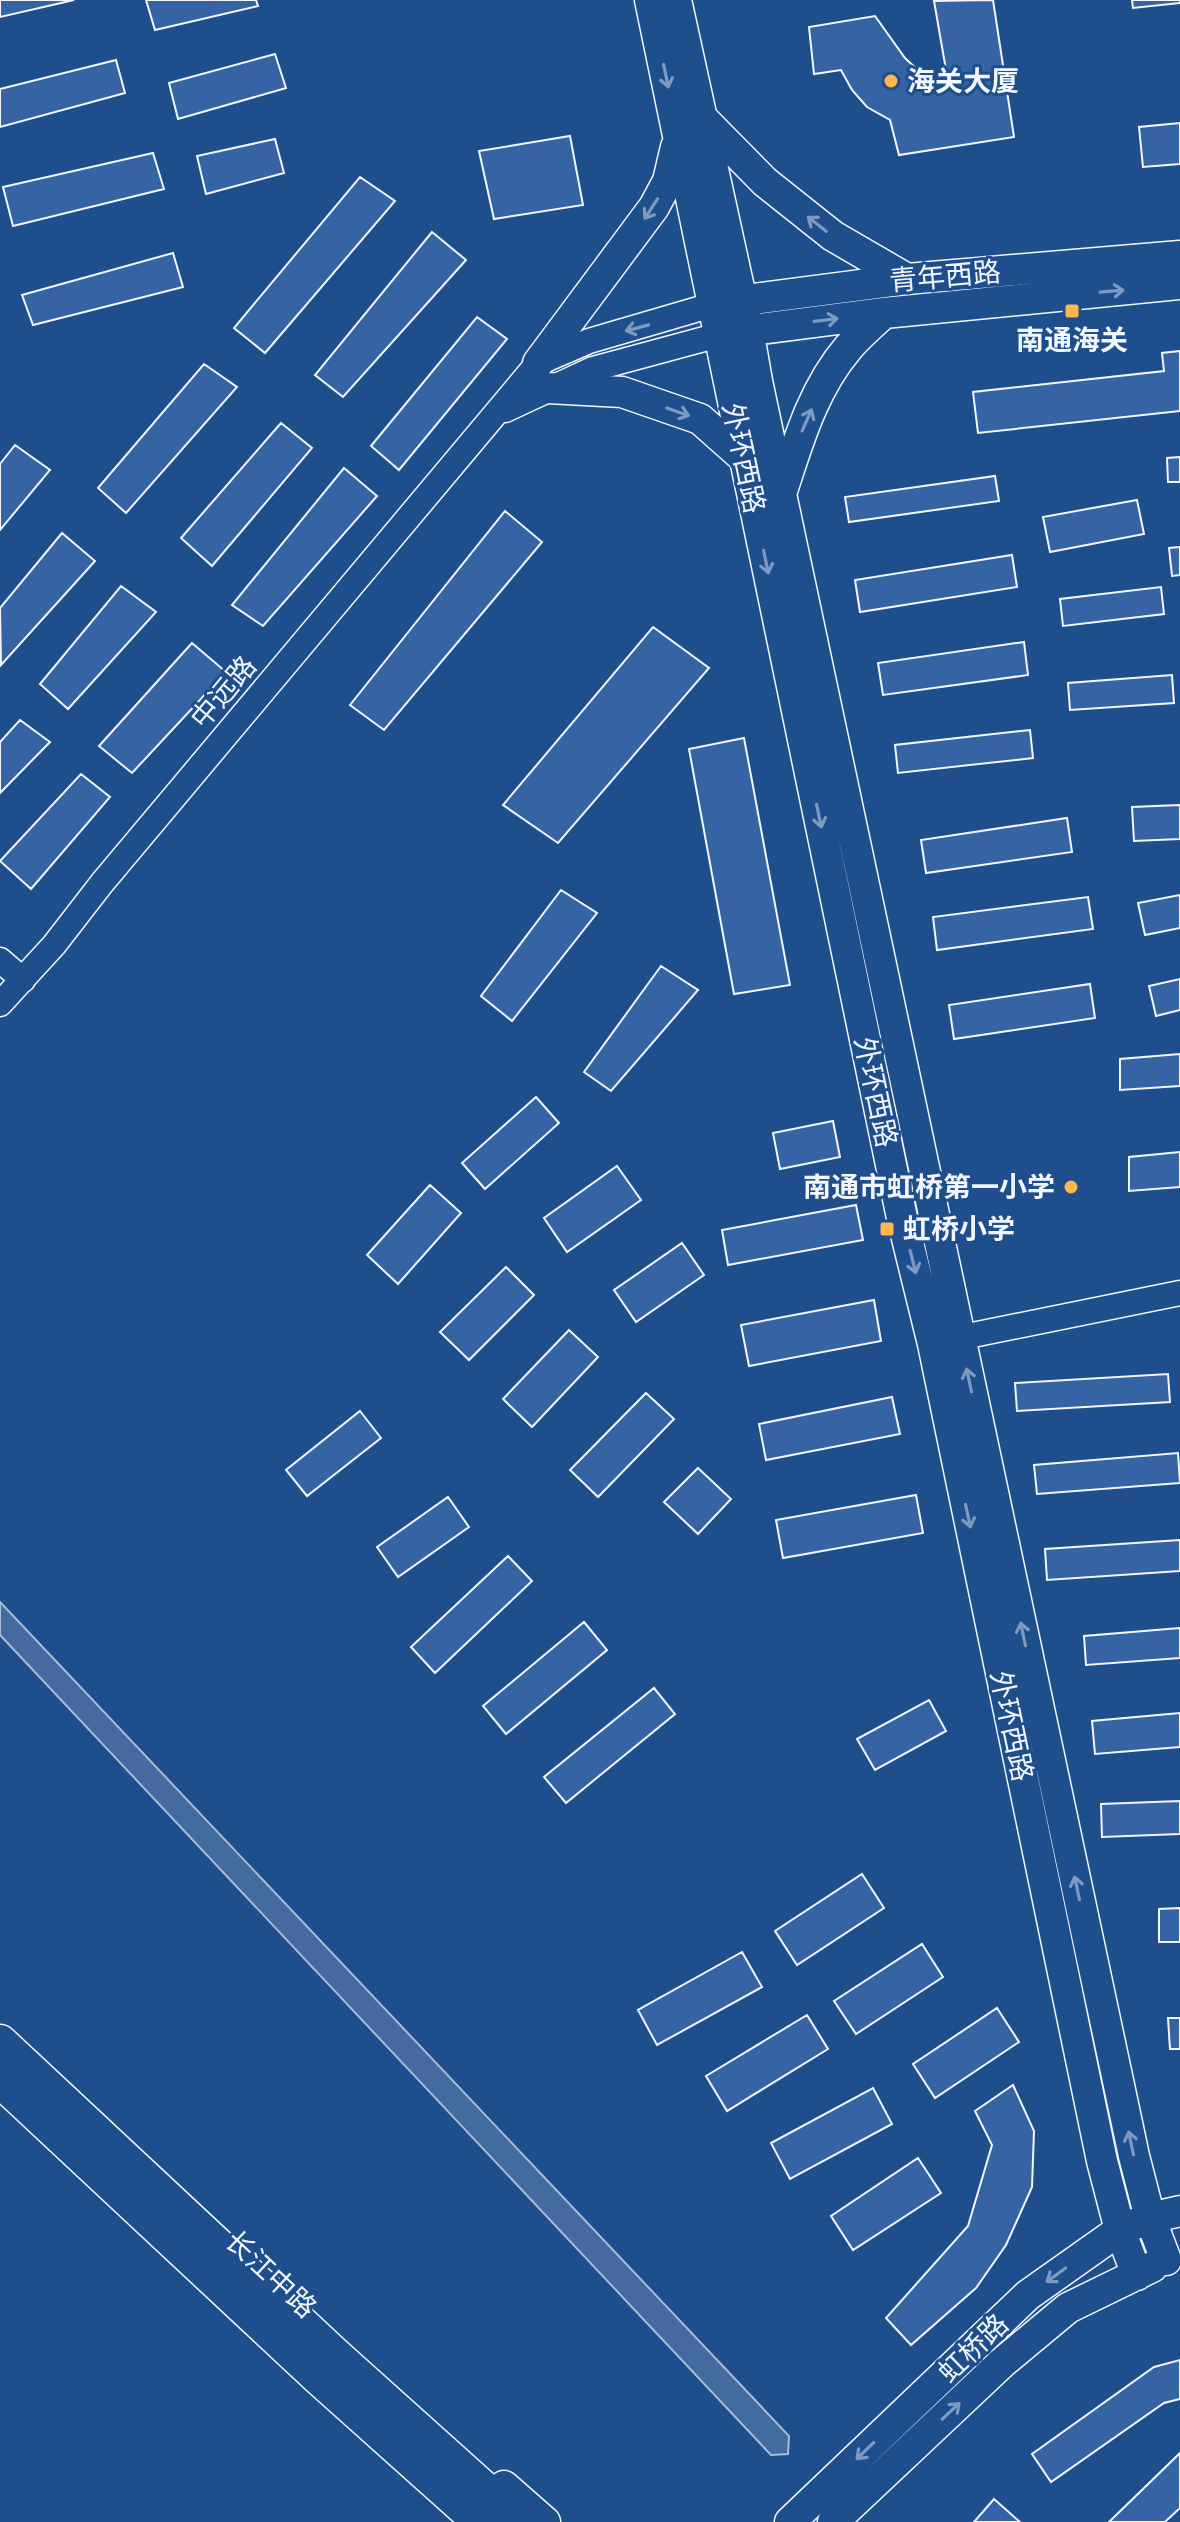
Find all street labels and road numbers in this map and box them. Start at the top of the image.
street label: 青年西路 [888,253,1002,298]
street label: 外环西路 [716,399,773,516]
street label: 中远路 [182,648,263,735]
street label: 外环西路 [848,1033,905,1150]
street label: 外环西路 [984,1667,1041,1784]
street label: 长江中路 [218,2223,324,2325]
street label: 虹桥路 [930,2306,1015,2389]

